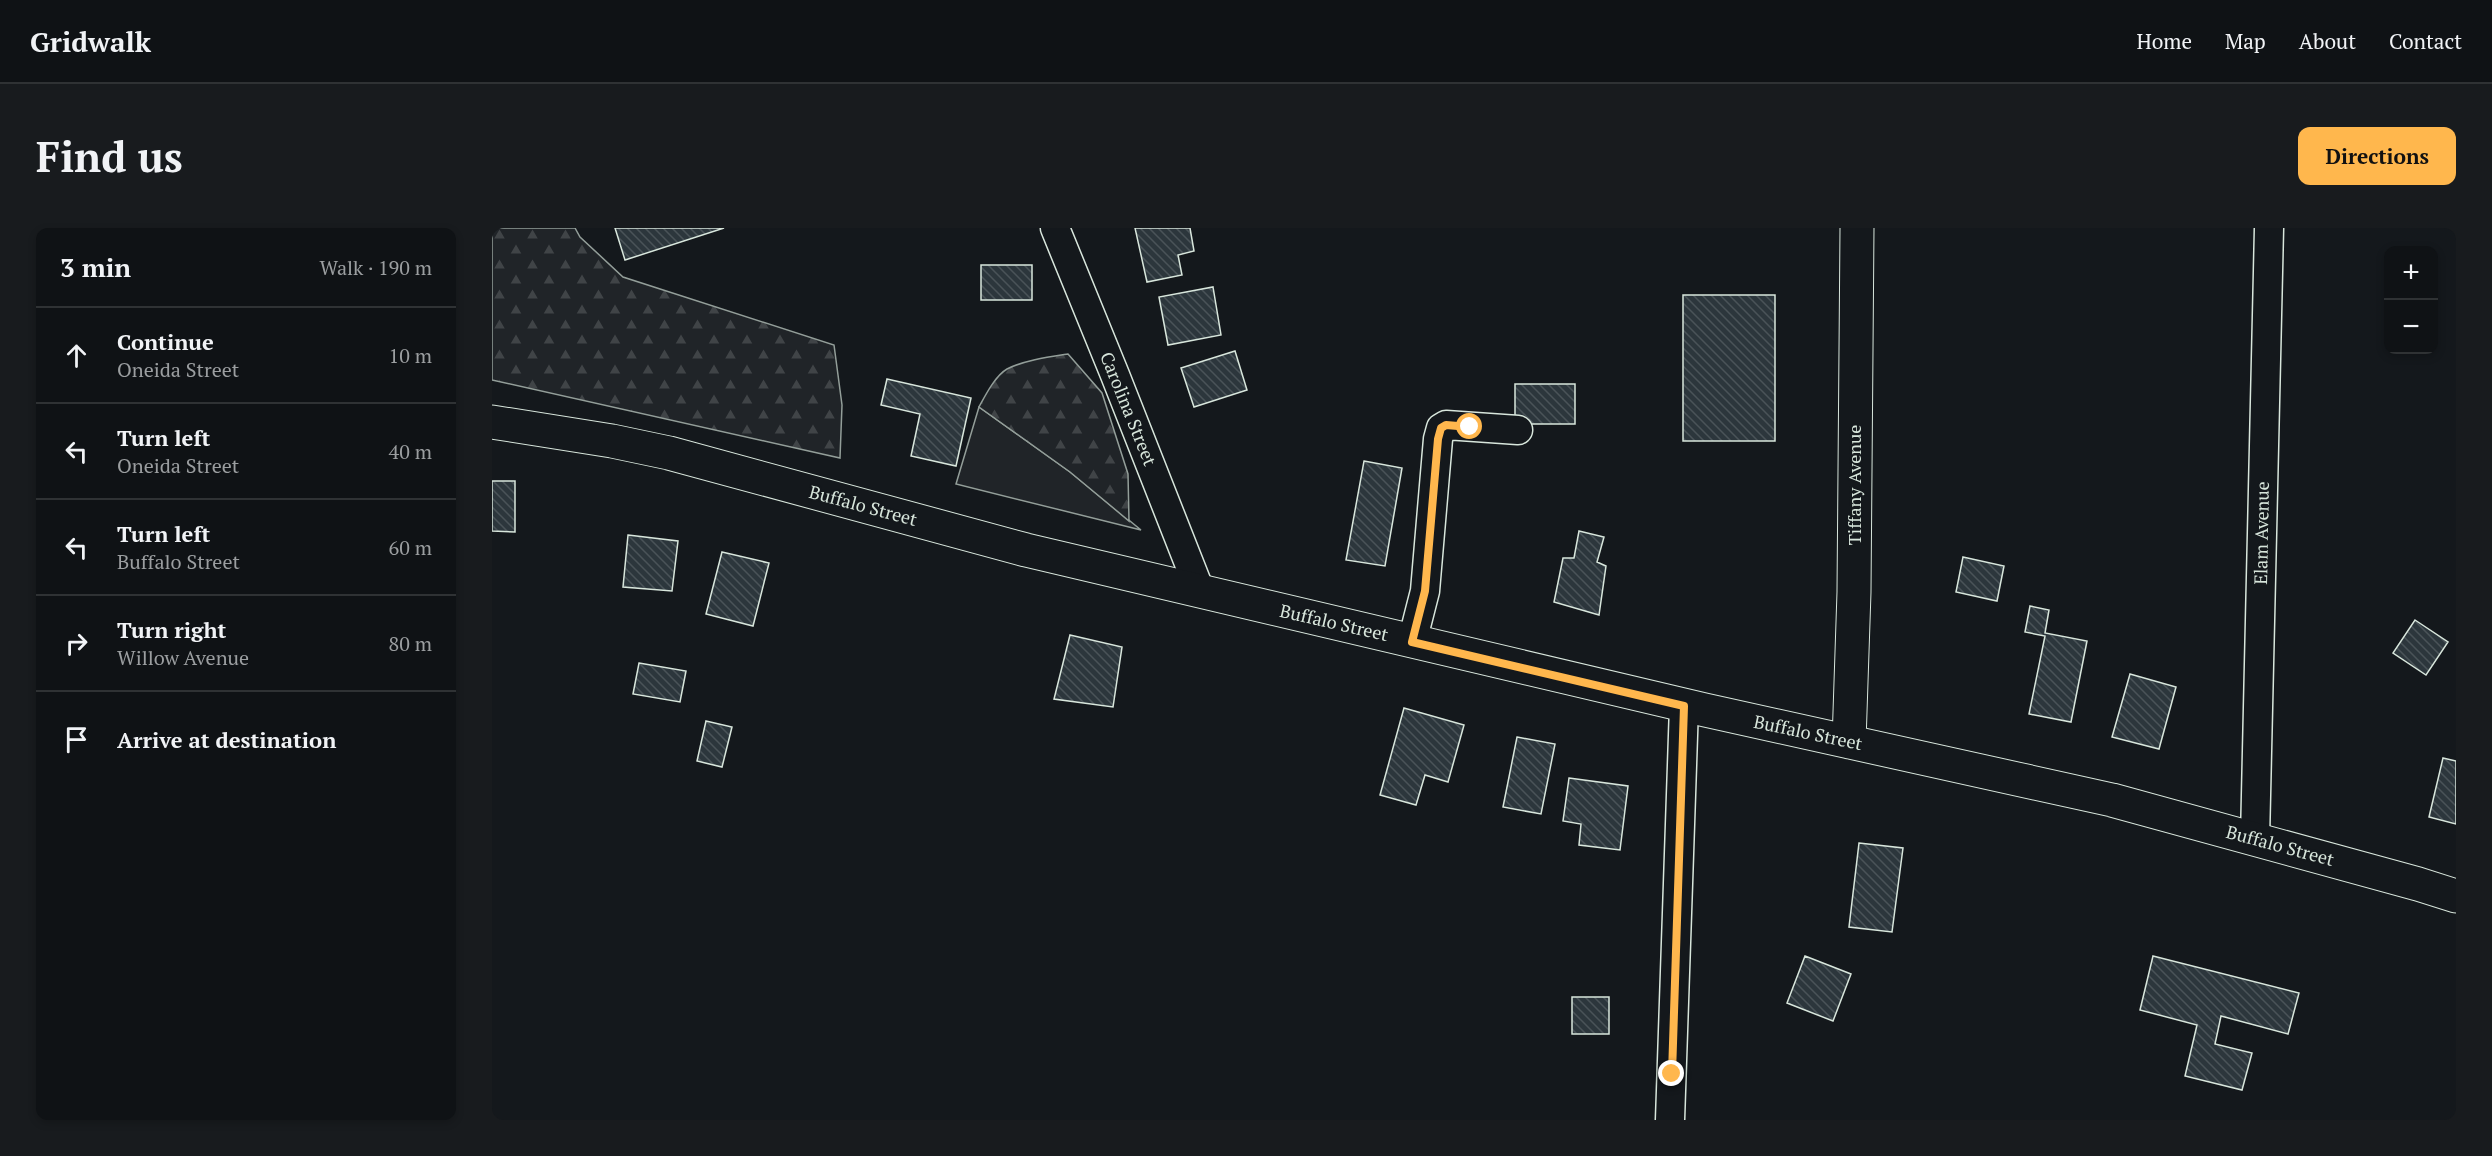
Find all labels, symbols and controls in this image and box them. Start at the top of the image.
text: Gridwalk [30,23,151,60]
text: Home [2136,27,2192,55]
text: Map [2225,27,2266,55]
text: About [2299,27,2356,55]
text: Contact [2389,27,2462,55]
button: Directions [2298,127,2456,185]
text: Find us [36,128,183,184]
map controls [2384,246,2438,354]
button: + [2384,246,2438,300]
text: 3 min [60,250,131,284]
text: Walk · 190 m [320,254,432,281]
button: − [2384,300,2438,354]
text: Continue [117,327,214,356]
icon: ahead [60,339,93,372]
text: 10 m [389,342,432,369]
street label: Carolina Street [1095,348,1163,469]
text: Oneida Street [117,356,239,383]
route start [1456,413,1482,439]
text: Turn left [117,423,210,452]
street label: Tiffany Avenue [1842,425,1866,545]
icon: left [60,435,93,468]
text: 40 m [389,438,432,465]
text: Oneida Street [117,452,239,479]
street label: Buffalo Street [807,479,920,531]
street label: Elam Avenue [2248,481,2274,585]
text: Turn left [117,519,210,548]
icon: left [60,531,93,564]
text: 60 m [389,534,432,561]
text: Buffalo Street [117,548,240,575]
street label: Buffalo Street [1278,598,1391,646]
text: Turn right [117,615,226,644]
icon: right [60,627,93,660]
text: 80 m [389,630,432,657]
text: Willow Avenue [117,644,249,671]
street label: Buffalo Street [1752,709,1865,755]
icon: arrive [60,723,93,756]
text: Arrive at destination [117,725,336,754]
street label: Buffalo Street [2224,819,2337,871]
route end [1658,1060,1684,1086]

